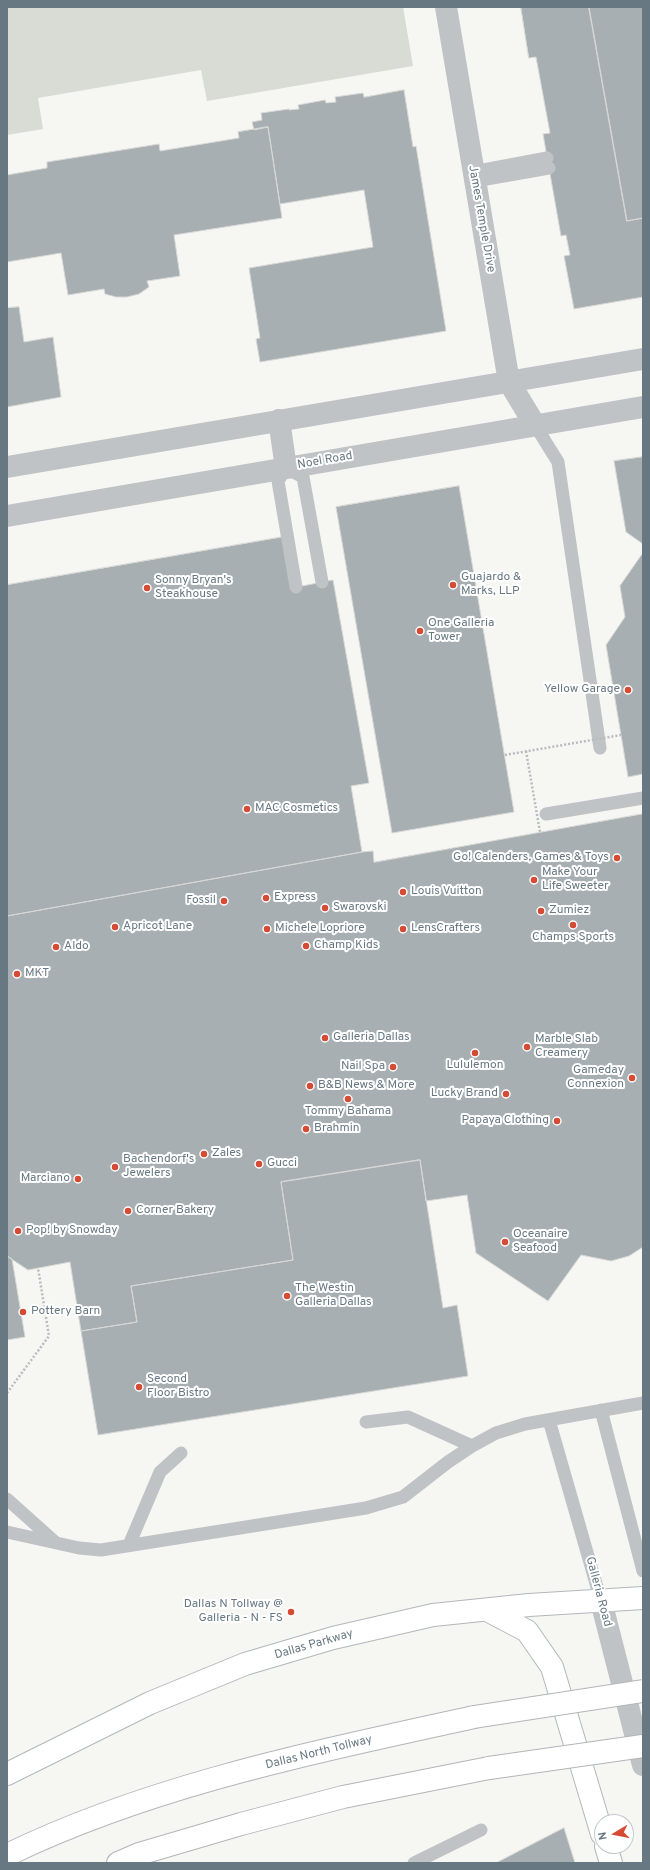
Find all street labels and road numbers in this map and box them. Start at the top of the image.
street label: James Temple Drive [464,164,498,274]
street label: Noel Road [296,449,354,473]
street label: Galleria Road [582,1555,614,1629]
street label: Dallas Parkway [273,1627,355,1663]
street label: Dallas North Tollway [264,1733,374,1773]

